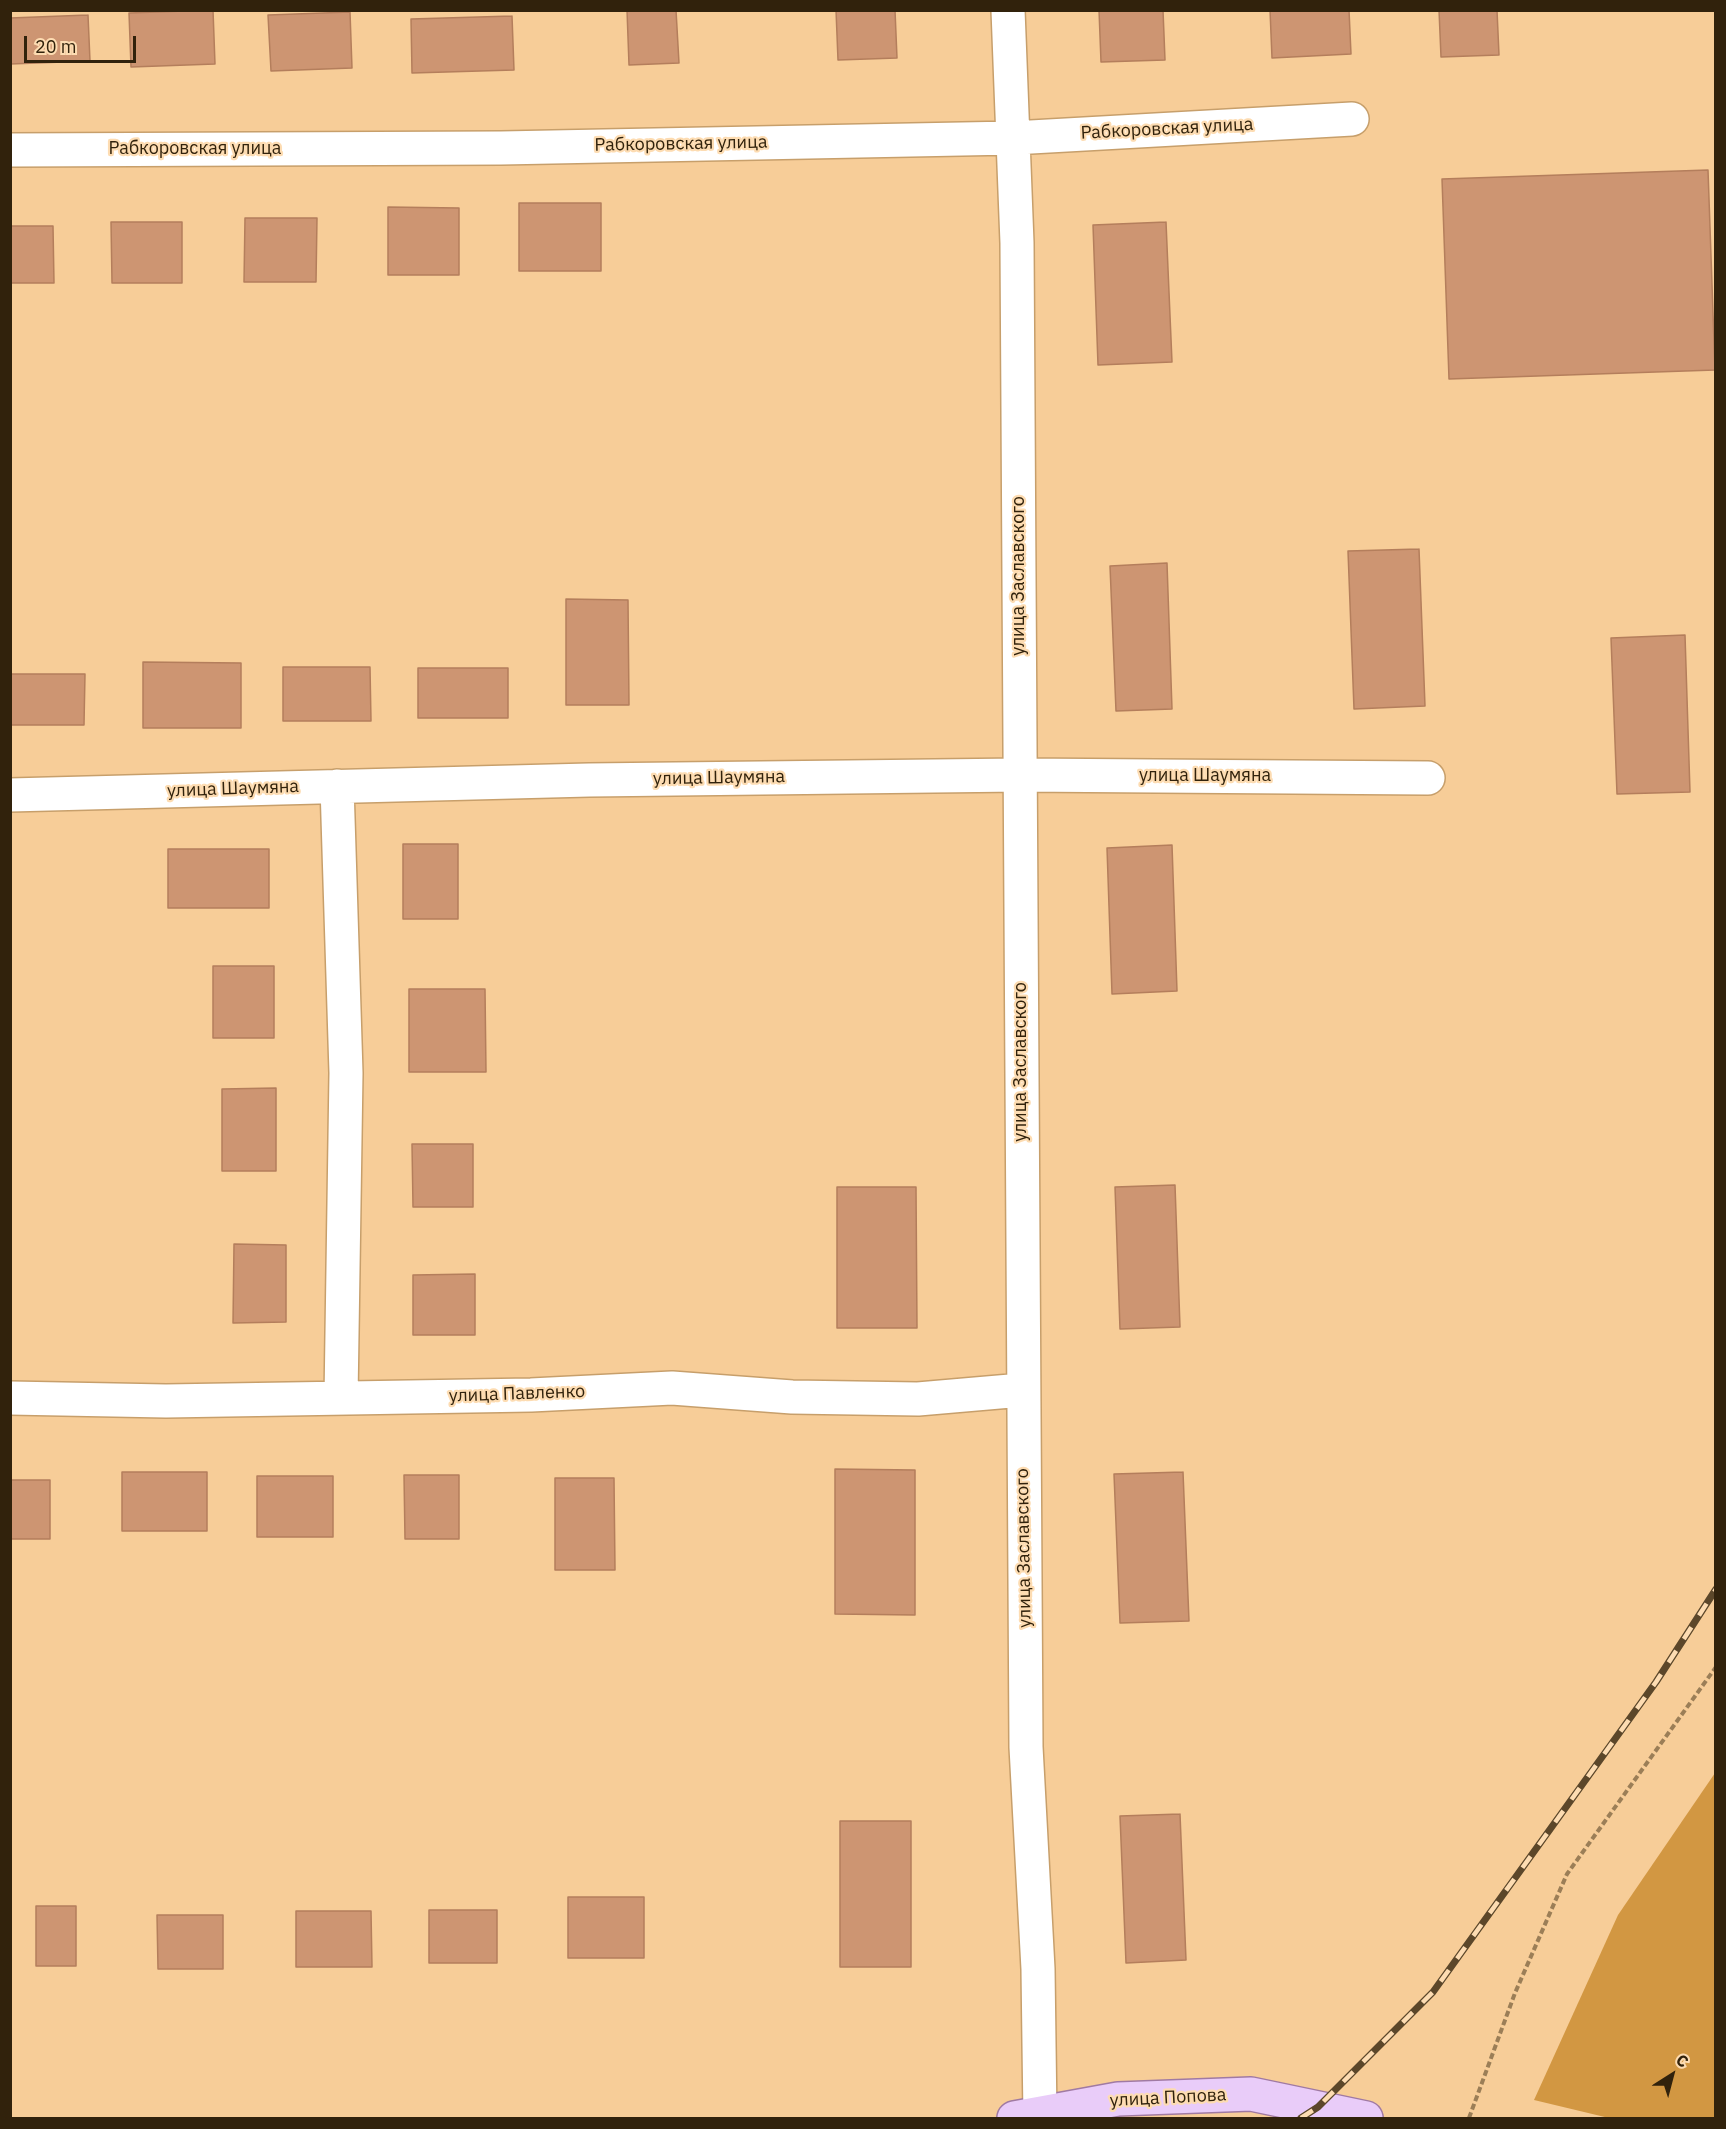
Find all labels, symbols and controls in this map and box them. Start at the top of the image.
scale bar [27,24,140,62]
text: 20 m [35,35,77,58]
street label: Рабкоровская улица [1080,114,1254,144]
street label: Рабкоровская улица [594,132,768,156]
street label: Рабкоровская улица [109,138,281,160]
street label: улица Заславского [1008,496,1030,656]
street label: улица Шаумяна [1139,765,1271,787]
street label: улица Шаумяна [653,766,785,790]
street label: улица Шаумяна [167,776,299,802]
street label: улица Заславского [1010,982,1032,1142]
street label: улица Павленко [448,1381,586,1407]
street label: улица Заславского [1012,1468,1036,1628]
north arrow [1642,2045,1702,2105]
text: С [1672,2049,1693,2072]
street label: улица Попова [1109,2084,1227,2112]

